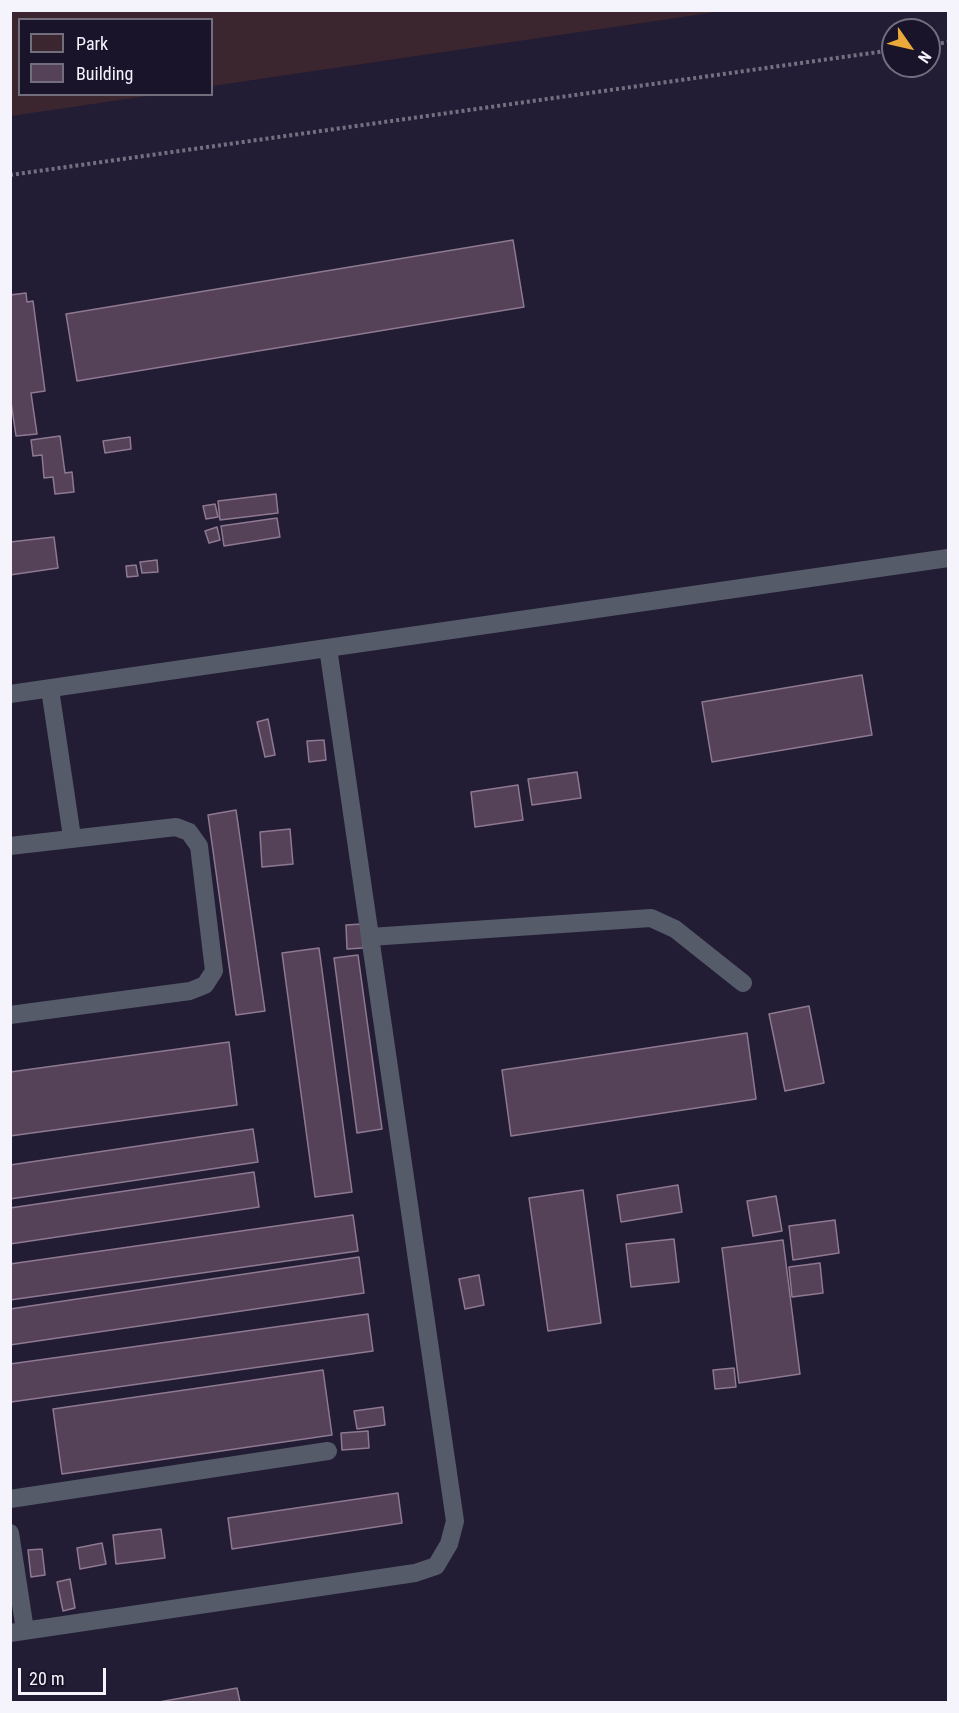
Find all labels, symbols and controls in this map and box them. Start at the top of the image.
legend [18,18,213,96]
north arrow [881,18,941,78]
text: Park [76,33,108,54]
text: N [914,48,935,67]
text: Building [76,63,133,84]
scale bar [21,1656,110,1694]
text: 20 m [29,1668,64,1689]

